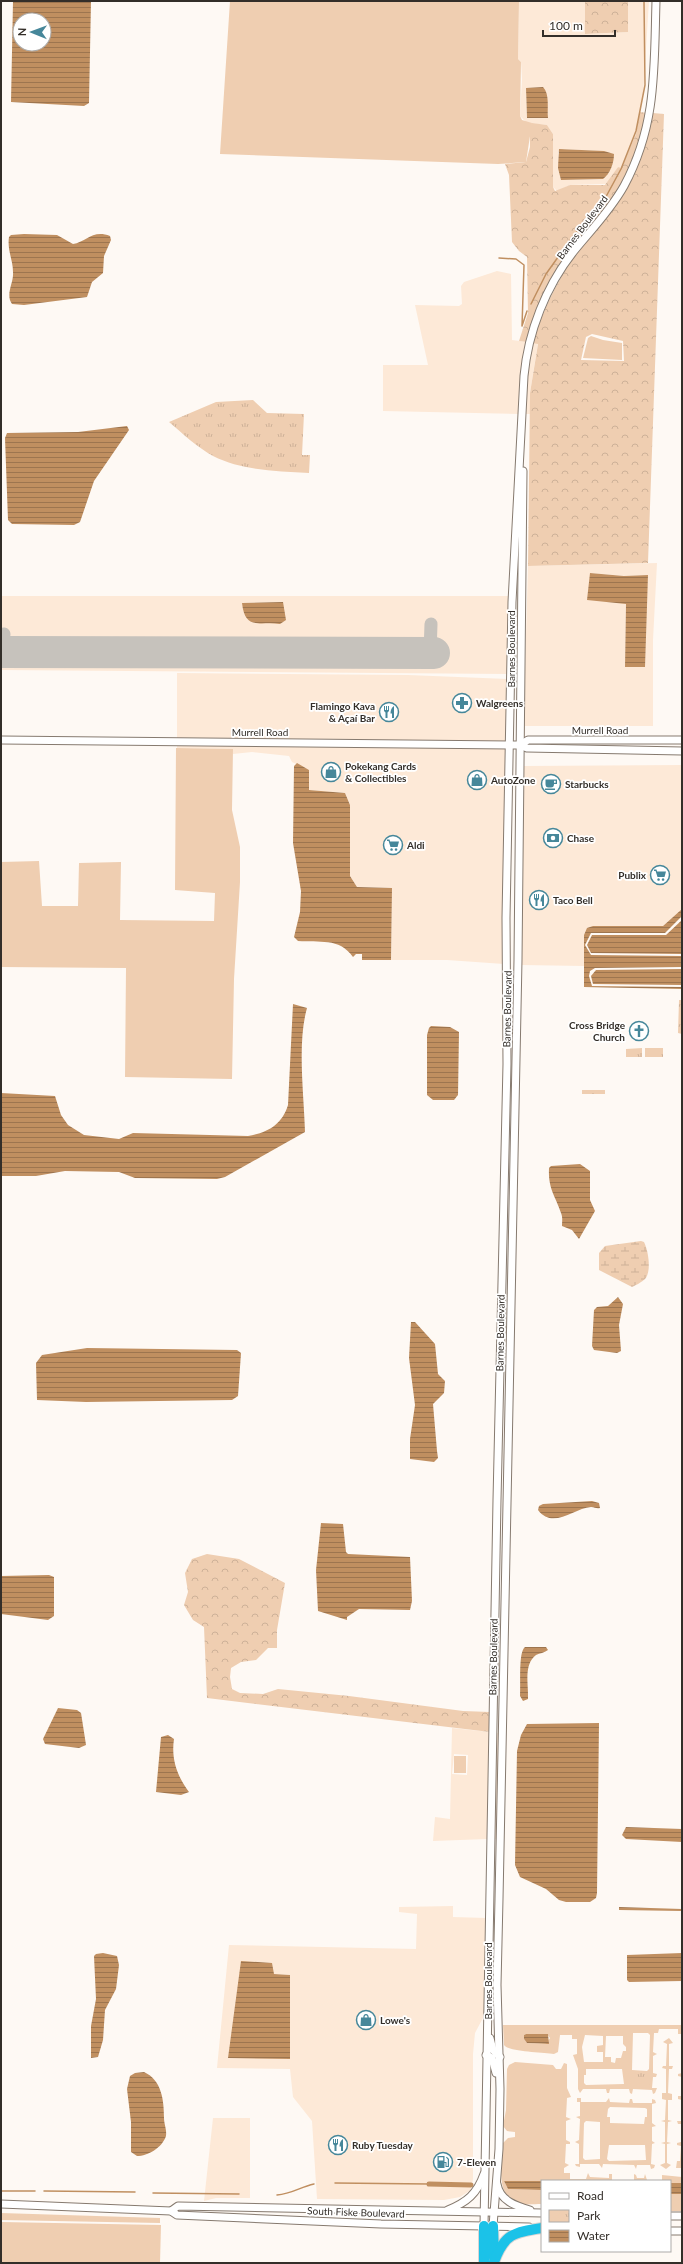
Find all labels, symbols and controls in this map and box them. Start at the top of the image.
north arrow [12,12,52,52]
scale bar [543,12,615,38]
text: 100 m [549,18,583,33]
text: N [15,27,28,36]
street label: Barnes Boulevard [554,193,610,261]
street label: Barnes Boulevard [505,611,517,687]
pharmacy icon: Walgreens [451,692,473,714]
place label: Walgreens [476,697,524,709]
place label: Flamingo Kava & Açaí Bar [310,700,375,724]
restaurant icon: Flamingo Kava & Açaí Bar [378,701,400,723]
street label: Murrell Road [572,724,628,736]
street label: Murrell Road [232,726,288,738]
place label: Pokekang Cards & Collectibles [345,760,417,784]
shop icon: Pokekang Cards & Collectibles [320,761,342,783]
shop icon: AutoZone [466,769,488,791]
cafe icon: Starbucks [540,773,562,795]
place label: AutoZone [490,774,536,786]
place label: Starbucks [565,778,609,790]
bank icon: Chase [542,827,564,849]
place label: Chase [567,832,595,844]
supermarket icon: Aldi [382,834,404,856]
place label: Aldi [406,839,425,851]
supermarket icon: Publix [649,864,671,886]
place label: Publix [618,869,647,881]
restaurant icon: Taco Bell [528,889,550,911]
place label: Taco Bell [553,894,593,906]
street label: Barnes Boulevard [500,970,514,1048]
place label: Cross Bridge Church [569,1019,626,1043]
church icon: Cross Bridge Church [628,1020,650,1042]
street label: Barnes Boulevard [493,1294,507,1372]
street label: Barnes Boulevard [486,1618,500,1696]
street label: Barnes Boulevard [482,1943,494,2019]
shop icon: Lowe's [355,2009,377,2031]
place label: Lowe's [380,2014,411,2026]
restaurant icon: Ruby Tuesday [327,2134,349,2156]
place label: Ruby Tuesday [352,2139,414,2151]
fuel station icon: 7-Eleven [432,2151,454,2173]
place label: 7-Eleven [457,2156,496,2168]
legend [541,2180,671,2252]
text: Road [577,2188,604,2203]
street label: South Fiske Boulevard [307,2204,405,2220]
text: Park [577,2208,601,2223]
text: Water [577,2228,610,2243]

